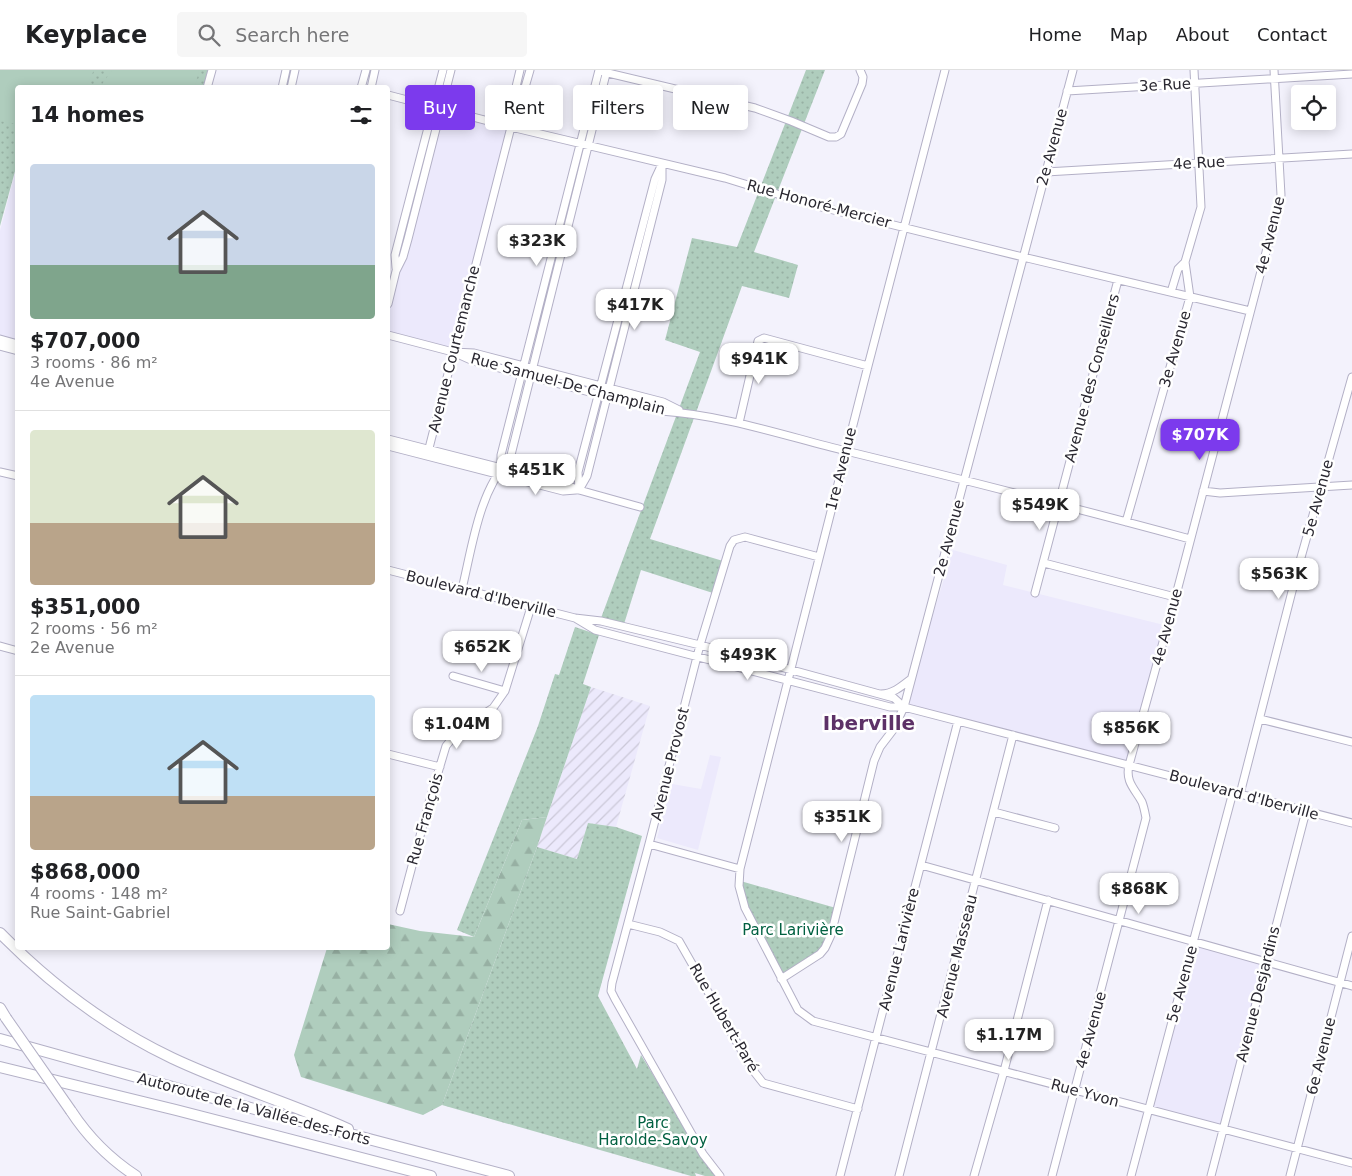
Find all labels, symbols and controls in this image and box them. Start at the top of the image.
search box [177,12,527,57]
text: Keyplace [25,21,147,49]
icon: search [195,21,223,49]
text: Search here [235,24,349,46]
text: Home [1029,24,1082,45]
text: Map [1110,24,1148,45]
text: About [1176,24,1229,45]
text: Contact [1257,24,1327,45]
street label: 3e Rue [1139,75,1191,95]
chip: Buy [405,85,475,130]
chip: Rent [485,85,563,130]
chip: Filters [573,85,663,130]
chip: New [673,85,748,130]
map controls [1291,85,1336,130]
button: locate [1291,85,1336,130]
icon: filters [347,101,375,129]
text: 14 homes [30,103,145,127]
street label: 2e Avenue [1033,106,1071,188]
street label: 4e Rue [1173,153,1225,173]
street label: Rue Honoré-Mercier [745,176,894,232]
street label: 4e Avenue [1252,194,1288,276]
icon: home [158,197,248,287]
pin: $323K [502,224,572,267]
text: $323K [509,231,565,250]
street label: Avenue Courtemanche [425,264,483,434]
pin: $417K [600,288,670,331]
street label: Avenue des Conseillers [1061,292,1123,464]
text: $417K [607,295,663,314]
street label: 3e Avenue [1155,308,1195,390]
text: $707,000 [30,329,140,353]
pin: $941K [724,342,794,385]
street label: Rue Samuel-De Champlain [469,349,667,419]
text: $941K [731,349,787,368]
text: 3 rooms · 86 m² [30,353,158,372]
text: 4e Avenue [30,372,115,391]
pin: $707K [1165,418,1235,461]
text: $707K [1172,425,1228,444]
street label: 1re Avenue [822,426,860,512]
pin: $451K [501,454,571,496]
street label: 5e Avenue [1299,457,1337,539]
text: $451K [508,460,564,479]
icon: home [158,462,248,552]
pin: $549K [1005,488,1075,531]
text: $549K [1012,495,1068,514]
street label: 2e Avenue [930,497,968,579]
pin: $563K [1244,558,1314,600]
text: $563K [1251,564,1307,583]
street label: Boulevard d'Iberville [404,567,558,621]
street label: 4e Avenue [1148,586,1186,668]
text: $351,000 [30,595,140,619]
text: 2 rooms · 56 m² [30,619,158,638]
pin: $652K [447,630,517,673]
text: $652K [454,637,510,656]
text: 2e Avenue [30,638,115,657]
pin: $493K [713,638,783,681]
text: $493K [720,645,776,664]
street label: Avenue Provost [647,705,693,822]
pin: $1.04M [416,708,498,750]
district label: Iberville [823,711,915,735]
pin: $856K [1096,712,1166,754]
text: $1.04M [424,714,490,733]
text: $856K [1103,718,1159,737]
icon: home [158,727,248,817]
street label: Boulevard d'Iberville [1167,766,1321,824]
street label: Rue François [403,771,447,867]
pin: $351K [807,800,877,843]
text: $351K [814,807,870,826]
text: $868,000 [30,860,140,884]
pin: $868K [1104,872,1174,915]
text: $868K [1111,879,1167,898]
text: 4 rooms · 148 m² [30,884,168,903]
street label: Avenue Larivière [875,886,923,1012]
street label: Avenue Masseau [933,893,981,1019]
text: Rue Saint-Gabriel [30,903,170,922]
park label: Parc Larivière [742,921,844,939]
street label: Avenue Desjardins [1232,924,1284,1064]
street label: 5e Avenue [1163,943,1201,1025]
street label: Rue Hubert-Paré [685,960,763,1076]
street label: 4e Avenue [1072,989,1110,1071]
street label: 6e Avenue [1303,1015,1339,1097]
pin: $1.17M [968,1018,1050,1061]
text: $1.17M [976,1025,1042,1044]
street label: Autoroute de la Vallée-des-Forts [136,1069,373,1149]
street label: Rue Yvon [1049,1075,1121,1111]
park label: Parc Harolde-Savoy [598,1114,708,1149]

